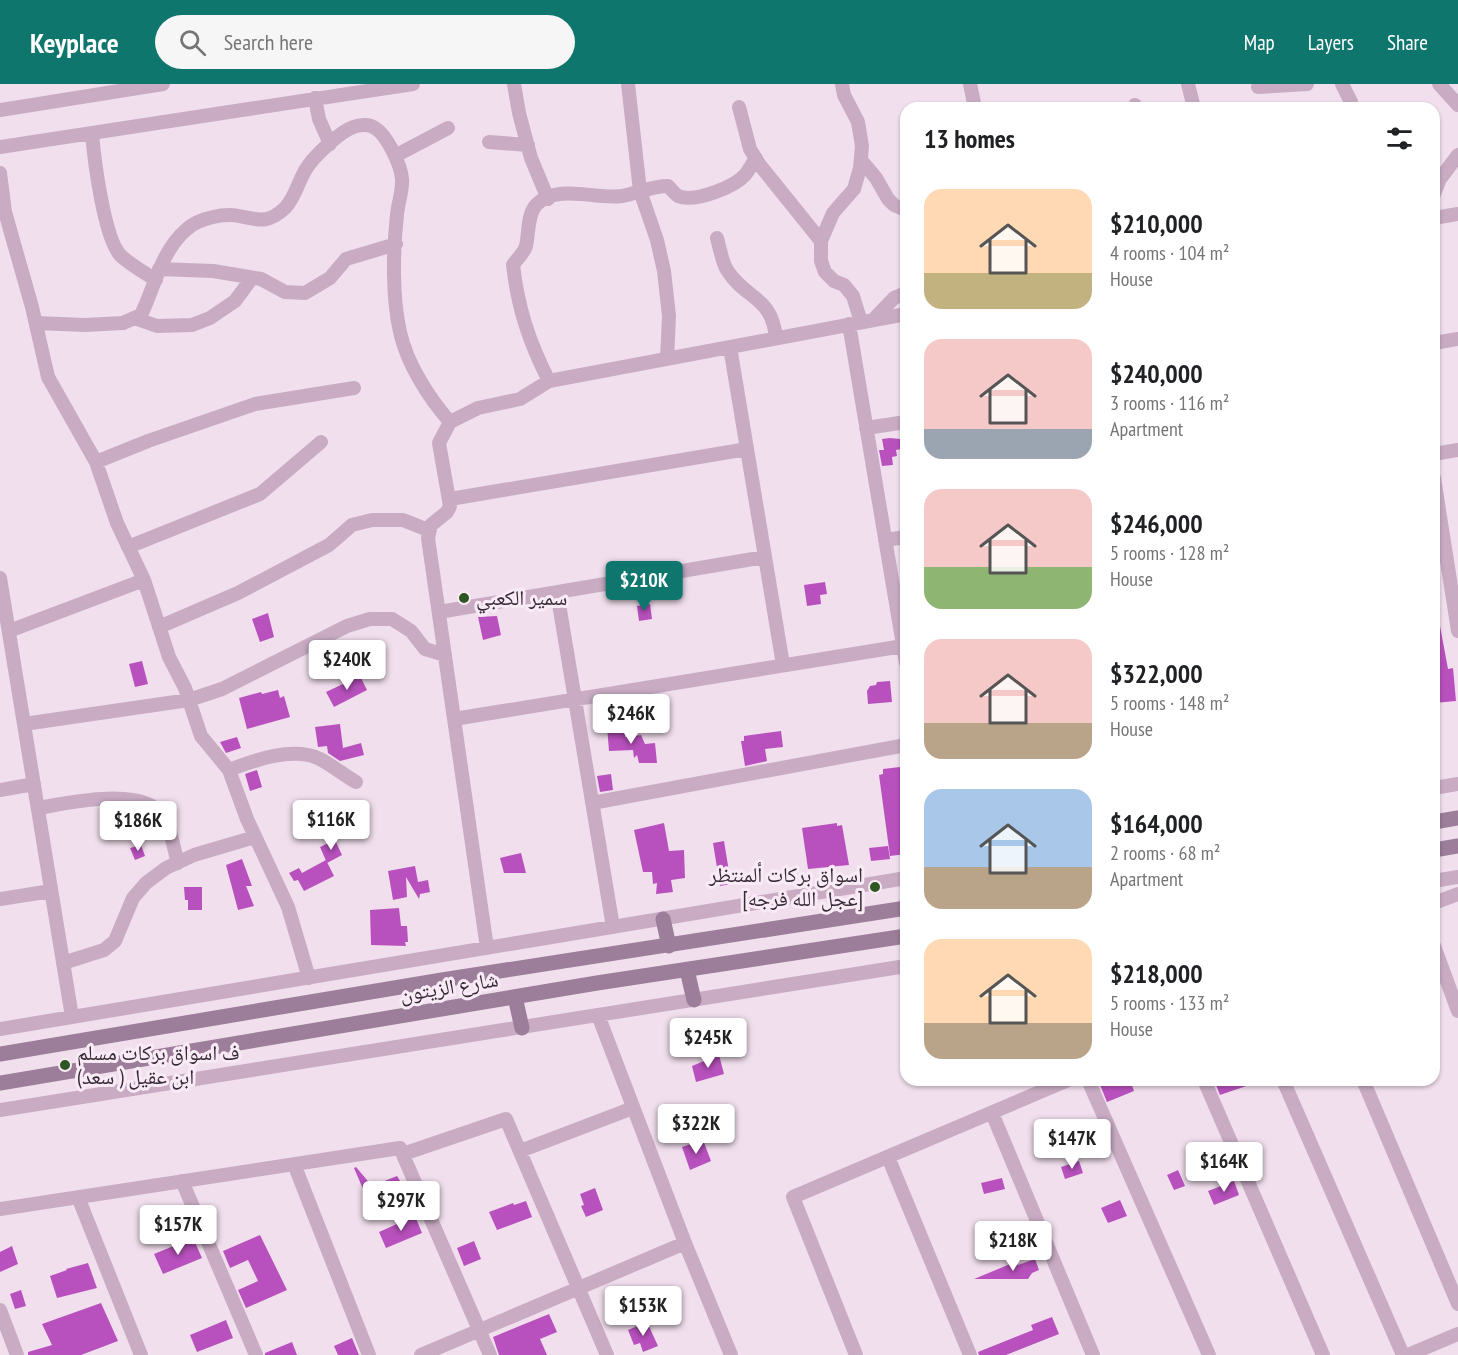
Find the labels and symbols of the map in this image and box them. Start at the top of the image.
pin: $210K [602,561,686,612]
place label: سمير الكعبي [476,584,567,614]
marker: سمير الكعبي [457,591,471,605]
pin: $240K [305,640,389,691]
pin: $246K [589,694,673,745]
pin: $116K [289,800,373,851]
pin: $186K [96,801,180,852]
place label: اسواق بركات ألمنتظر [عجل الله فرجه] [708,861,863,912]
marker: اسواق بركات ألمنتظر [عجل الله فرجه] [868,880,882,894]
street label: شارع الزيتون [398,965,500,1008]
pin: $245K [666,1018,750,1069]
place label: ف اسواق بركات مسلم ابن عقيل ( سعد) [77,1039,240,1090]
marker: ف اسواق بركات مسلم ابن عقيل ( سعد) [58,1058,72,1072]
pin: $322K [654,1104,738,1155]
pin: $147K [1030,1119,1114,1170]
pin: $164K [1182,1142,1266,1193]
pin: $297K [359,1181,443,1232]
pin: $157K [136,1205,220,1256]
pin: $218K [971,1221,1055,1272]
pin: $153K [601,1286,685,1337]

